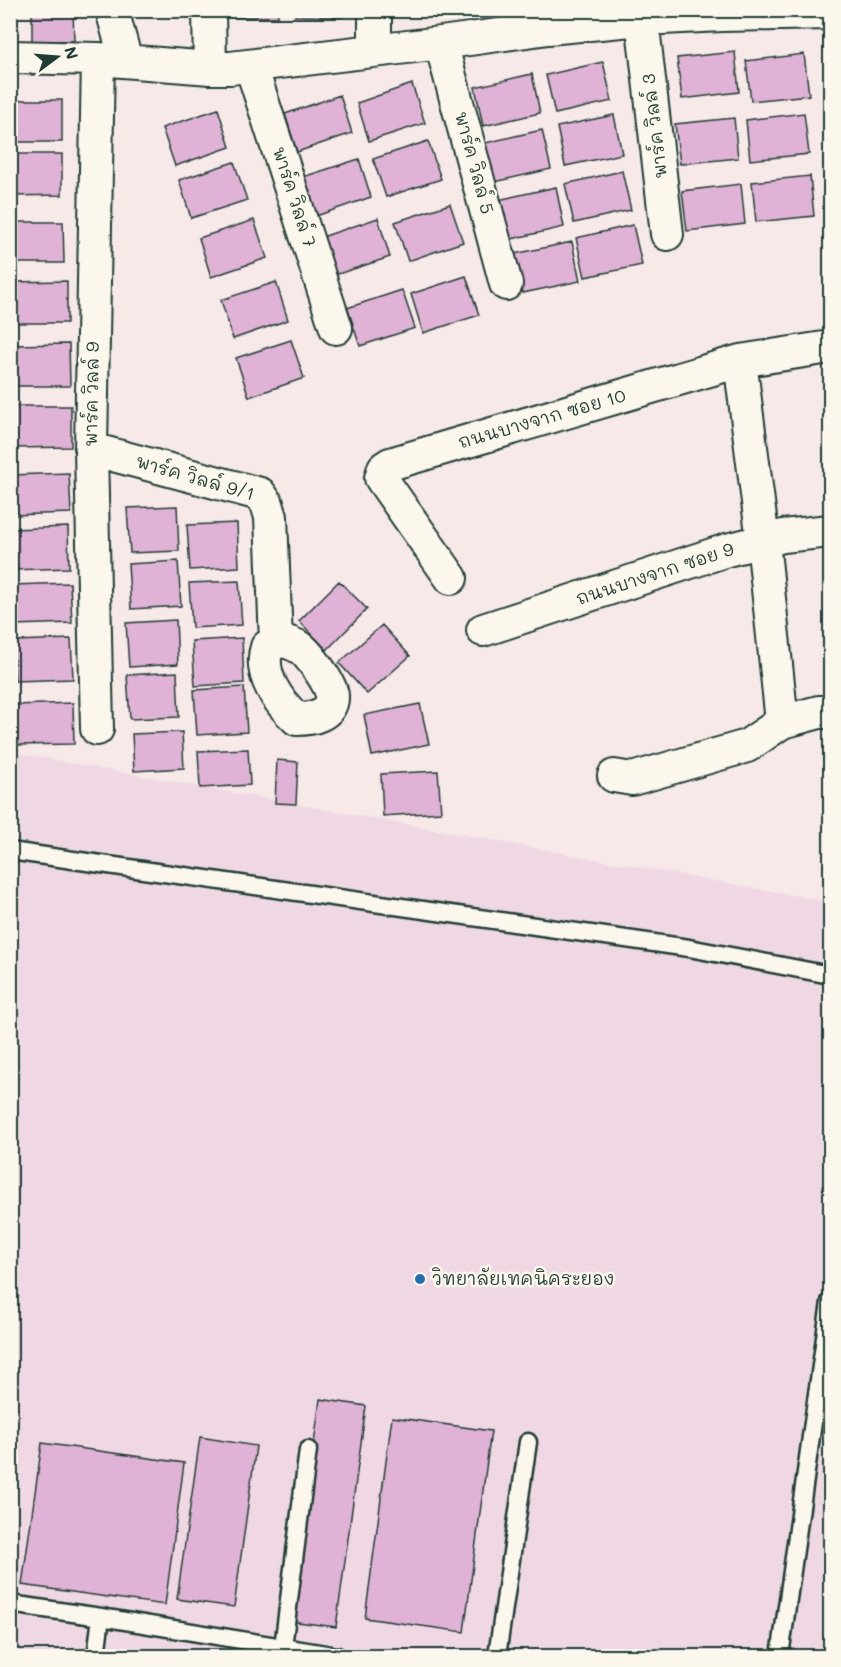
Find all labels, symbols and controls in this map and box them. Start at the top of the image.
north arrow [27,27,87,87]
text: N [60,44,84,61]
street label: พาร์ค วิลล์ 3 [636,73,672,180]
street label: พาร์ค วิลล์ 5 [450,109,500,217]
street label: พาร์ค วิลล์ 7 [267,143,323,250]
street label: พาร์ค วิลล์ 9 [78,341,104,447]
street label: ถนนบางจาก ซอย 10 [455,383,628,453]
street label: พาร์ค วิลล์ 9/1 [133,449,258,505]
street label: ถนนบางจาก ซอย 9 [573,536,737,610]
place label: วิทยาลัยเทคนิคระยอง [431,1266,614,1290]
marker: วิทยาลัยเทคนิคระยอง [413,1272,427,1286]

